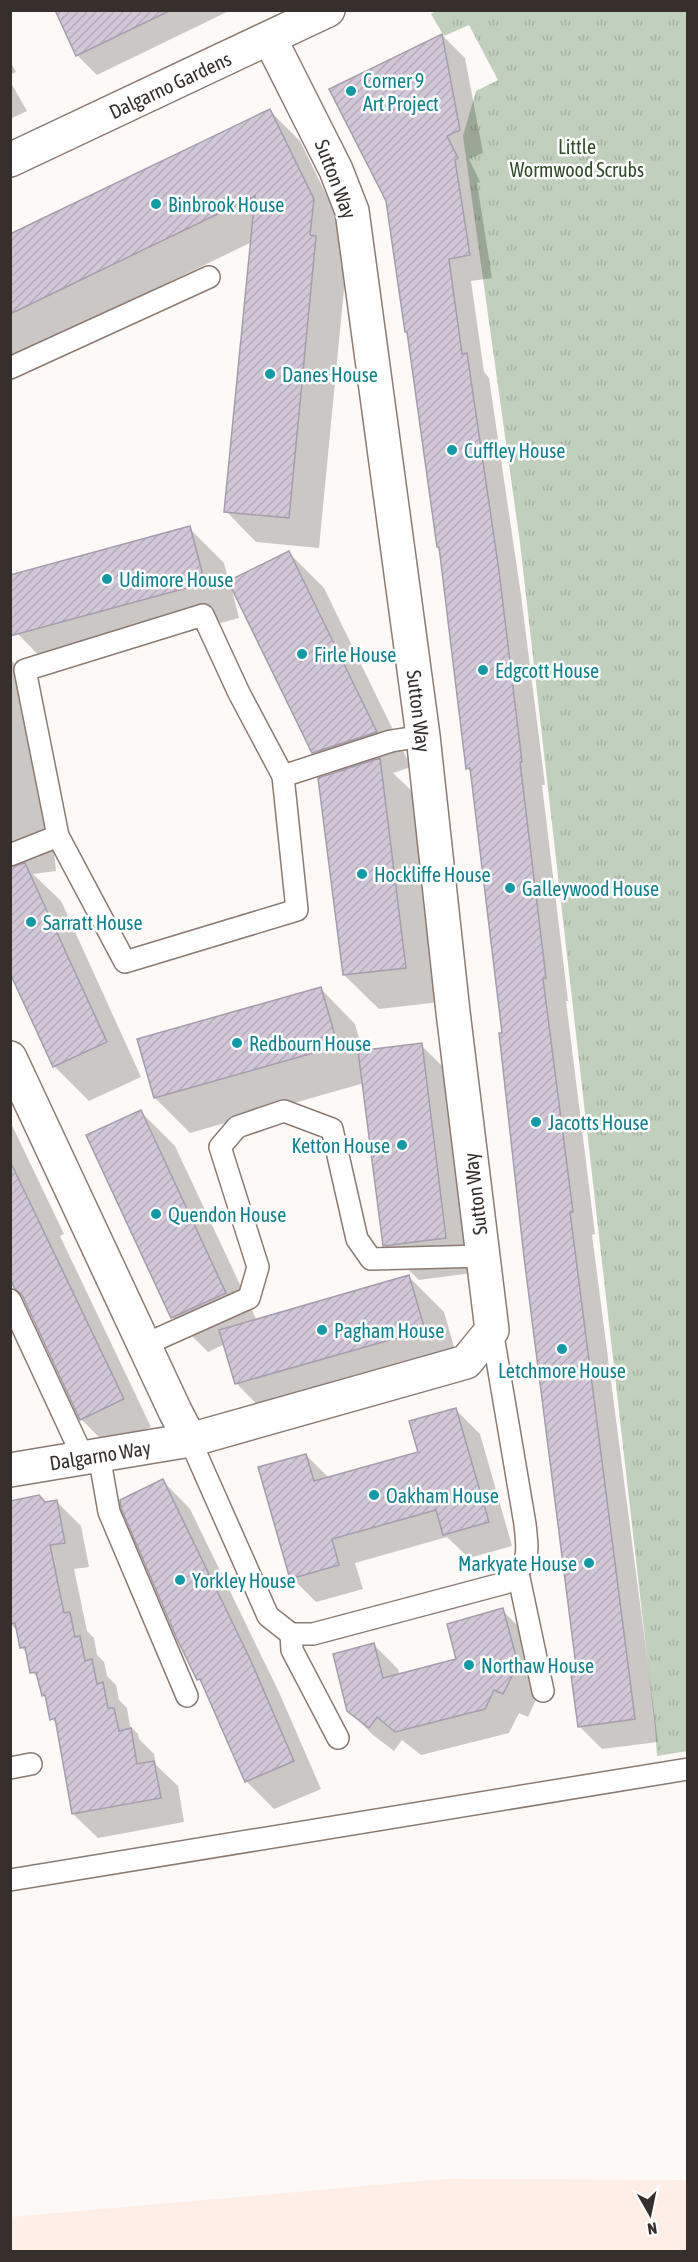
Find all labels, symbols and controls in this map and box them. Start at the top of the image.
street label: Dalgarno Gardens [105,47,235,123]
place label: Corner 9 Art Project [363,69,439,115]
marker: Corner 9 Art Project [344,84,358,98]
park label: Little Wormwood Scrubs [510,135,644,181]
street label: Sutton Way [310,136,362,222]
place label: Binbrook House [168,193,284,216]
marker: Binbrook House [149,197,163,211]
place label: Danes House [282,363,378,386]
marker: Danes House [263,367,277,381]
place label: Cuffley House [464,439,565,462]
marker: Cuffley House [445,443,459,457]
place label: Udimore House [119,568,233,591]
marker: Udimore House [100,572,114,586]
place label: Firle House [314,643,396,666]
marker: Firle House [295,647,309,661]
place label: Edgcott House [495,659,599,682]
marker: Edgcott House [476,663,490,677]
street label: Sutton Way [403,669,435,753]
place label: Hockliffe House [374,863,491,886]
marker: Hockliffe House [355,867,369,881]
place label: Galleywood House [522,877,659,900]
marker: Galleywood House [503,881,517,895]
place label: Sarratt House [43,911,142,934]
marker: Sarratt House [24,915,38,929]
place label: Redbourn House [249,1032,371,1055]
marker: Redbourn House [230,1036,244,1050]
place label: Jacotts House [548,1111,649,1134]
marker: Jacotts House [529,1115,543,1129]
place label: Ketton House [292,1134,390,1157]
marker: Ketton House [395,1138,409,1152]
street label: Sutton Way [459,1152,491,1236]
place label: Quendon House [168,1203,286,1226]
marker: Quendon House [149,1207,163,1221]
place label: Pagham House [334,1319,444,1342]
marker: Pagham House [315,1323,329,1337]
marker: Letchmore House [555,1342,569,1356]
place label: Letchmore House [498,1359,626,1382]
street label: Dalgarno Way [48,1436,152,1474]
place label: Oakham House [386,1484,499,1507]
marker: Oakham House [367,1488,381,1502]
place label: Markyate House [458,1552,577,1575]
marker: Markyate House [582,1556,596,1570]
place label: Yorkley House [192,1569,296,1592]
marker: Yorkley House [173,1573,187,1587]
place label: Northaw House [481,1654,594,1677]
marker: Northaw House [462,1658,476,1672]
north arrow [620,2184,680,2244]
text: N [646,2219,658,2238]

